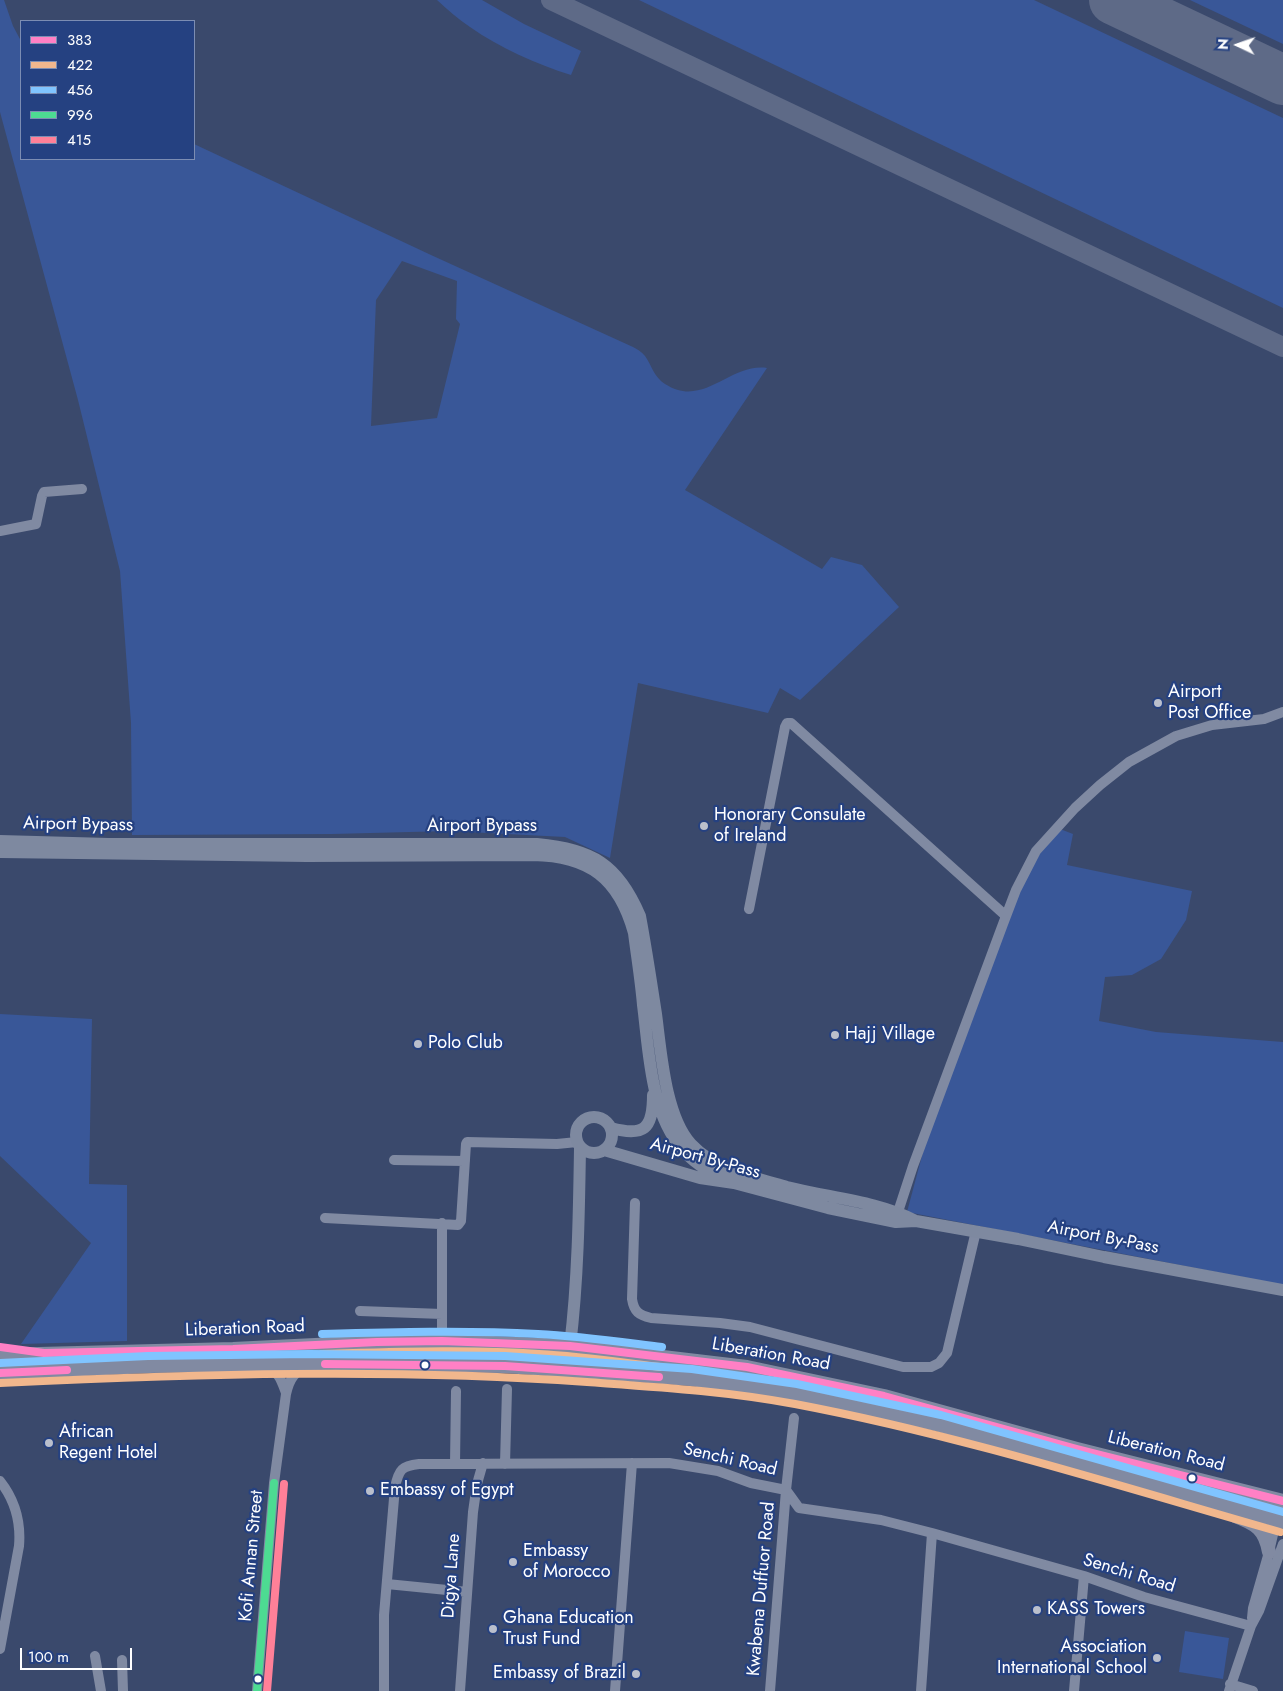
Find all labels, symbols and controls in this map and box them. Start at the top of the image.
legend [20,20,195,160]
north arrow [1213,20,1263,70]
text: 383 [67,29,92,51]
text: N [1213,38,1233,50]
text: 422 [67,54,93,76]
text: 456 [67,79,93,101]
text: 996 [67,104,93,126]
text: 415 [67,129,91,151]
place label: Airport Post Office [1168,682,1251,724]
marker: Airport Post Office [1152,697,1164,709]
place label: Honorary Consulate of Ireland [714,805,866,848]
street label: Airport Bypass [23,813,133,837]
street label: Airport Bypass [427,816,537,838]
marker: Honorary Consulate of Ireland [698,820,710,832]
place label: Hajj Village [845,1024,935,1046]
marker: Hajj Village [829,1029,841,1041]
place label: Polo Club [428,1033,503,1055]
marker: Polo Club [412,1038,424,1050]
street label: Airport By-Pass [648,1134,762,1184]
street label: Airport By-Pass [1046,1217,1160,1259]
street label: Liberation Road [185,1316,305,1342]
street label: Liberation Road [710,1334,832,1376]
unlabelled marker [420,1360,430,1370]
place label: African Regent Hotel [59,1422,157,1465]
street label: Liberation Road [1105,1427,1227,1477]
marker: African Regent Hotel [43,1437,55,1449]
street label: Senchi Road [681,1439,779,1481]
unlabelled marker [1187,1473,1197,1483]
place label: Embassy of Egypt [380,1480,514,1502]
marker: Embassy of Egypt [364,1485,376,1497]
street label: Kofi Annan Street [235,1489,269,1623]
street label: Kwabena Duffuor Road [744,1501,780,1677]
street label: Digya Lane [438,1533,466,1619]
place label: Embassy of Morocco [523,1541,611,1584]
street label: Senchi Road [1080,1550,1178,1598]
marker: Embassy of Morocco [507,1556,519,1568]
place label: KASS Towers [1047,1599,1145,1621]
marker: KASS Towers [1031,1604,1043,1616]
place label: Ghana Education Trust Fund [503,1608,634,1650]
marker: Ghana Education Trust Fund [487,1623,499,1635]
place label: Association International School [997,1637,1147,1680]
scale bar [22,1638,135,1670]
text: 100 m [28,1646,69,1668]
marker: Association International School [1151,1652,1163,1664]
place label: Embassy of Brazil [493,1663,626,1685]
marker: Embassy of Brazil [630,1668,642,1680]
unlabelled marker [253,1674,263,1684]

